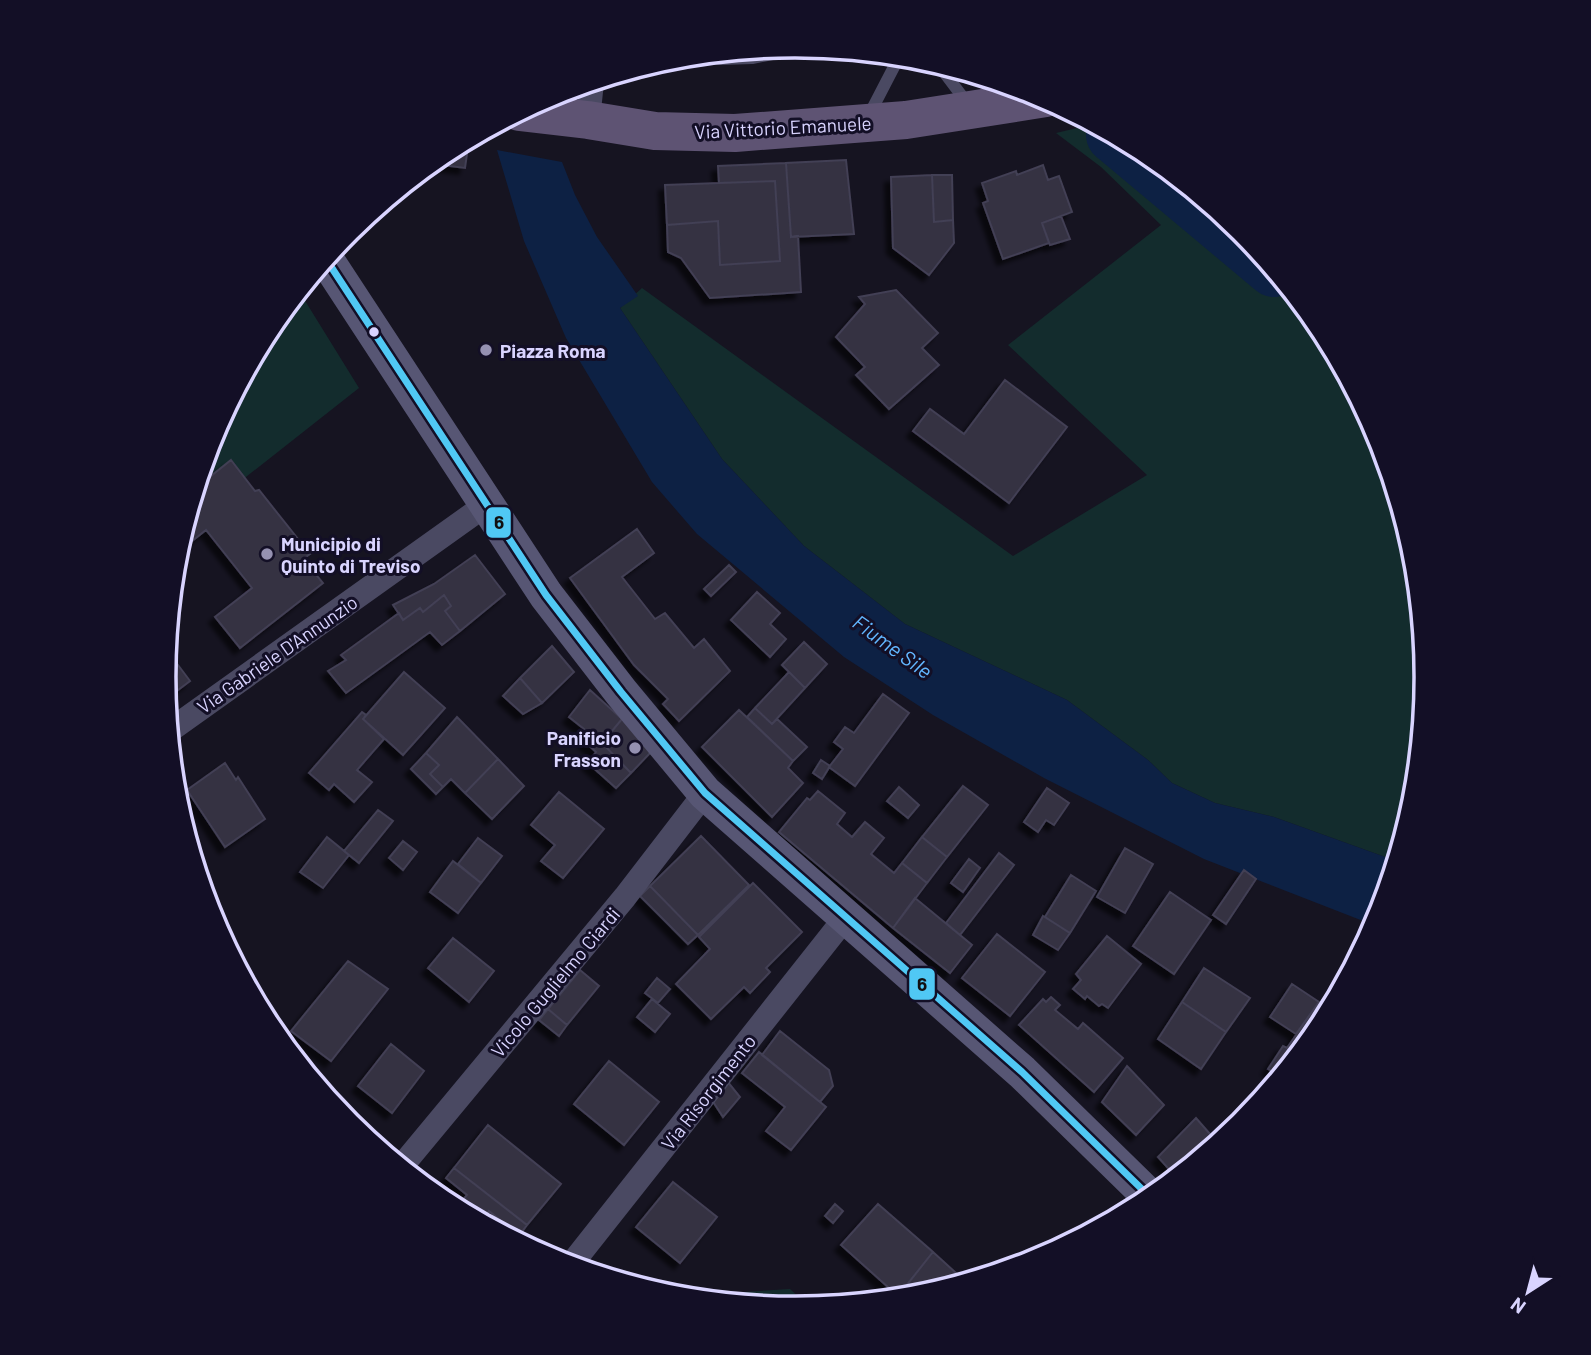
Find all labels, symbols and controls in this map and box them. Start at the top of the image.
street label: Via Vittorio Emanuele [694,111,872,143]
unlabelled marker [367,325,381,339]
place label: Piazza Roma [500,339,606,362]
marker: Piazza Roma [478,342,494,358]
line badge: 6 [485,506,512,539]
text: 6 [494,510,504,533]
place label: Municipio di Quinto di Treviso [281,532,420,577]
marker: Municipio di Quinto di Treviso [259,546,275,562]
street label: Via Gabriele D'Annunzio [192,590,362,718]
water label: Fiume Sile [848,609,938,683]
place label: Panificio Frasson [547,726,621,771]
marker: Panificio Frasson [627,740,643,756]
street label: Vicolo Guglielmo Ciardi [486,902,624,1062]
line badge: 6 [908,967,936,1001]
text: 6 [917,972,927,995]
street label: Via Risorgimento [656,1030,760,1154]
north arrow [1493,1257,1563,1327]
text: N [1506,1293,1530,1319]

